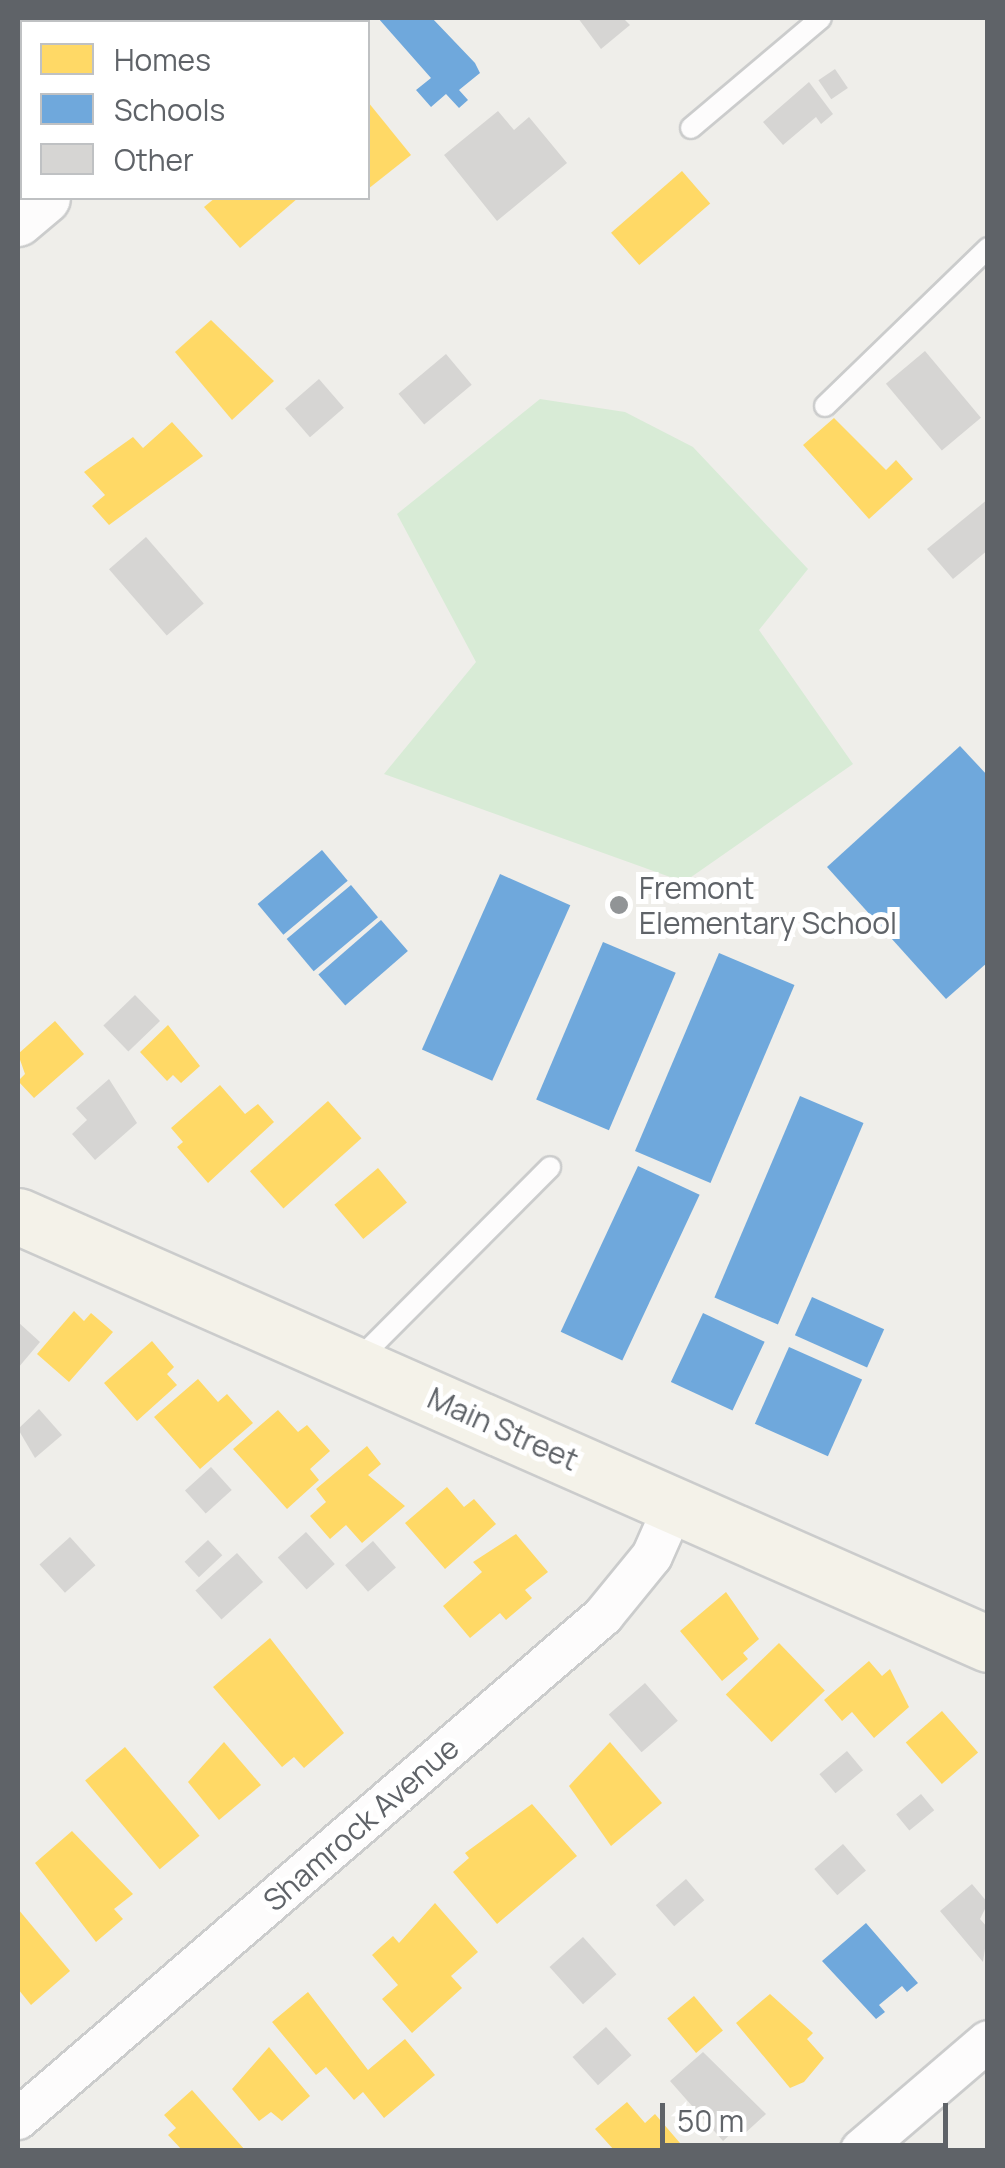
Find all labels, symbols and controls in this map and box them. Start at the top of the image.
legend [20,20,370,200]
text: Homes [114,39,211,80]
text: Schools [114,89,225,130]
text: Other [114,139,194,180]
place label: Fremont Elementary School [639,870,897,940]
marker: Fremont Elementary School [608,894,630,916]
street label: Main Street [422,1380,584,1478]
street label: Shamrock Avenue [256,1729,466,1919]
scale bar [665,2083,952,2145]
text: 50 m [677,2100,744,2141]

